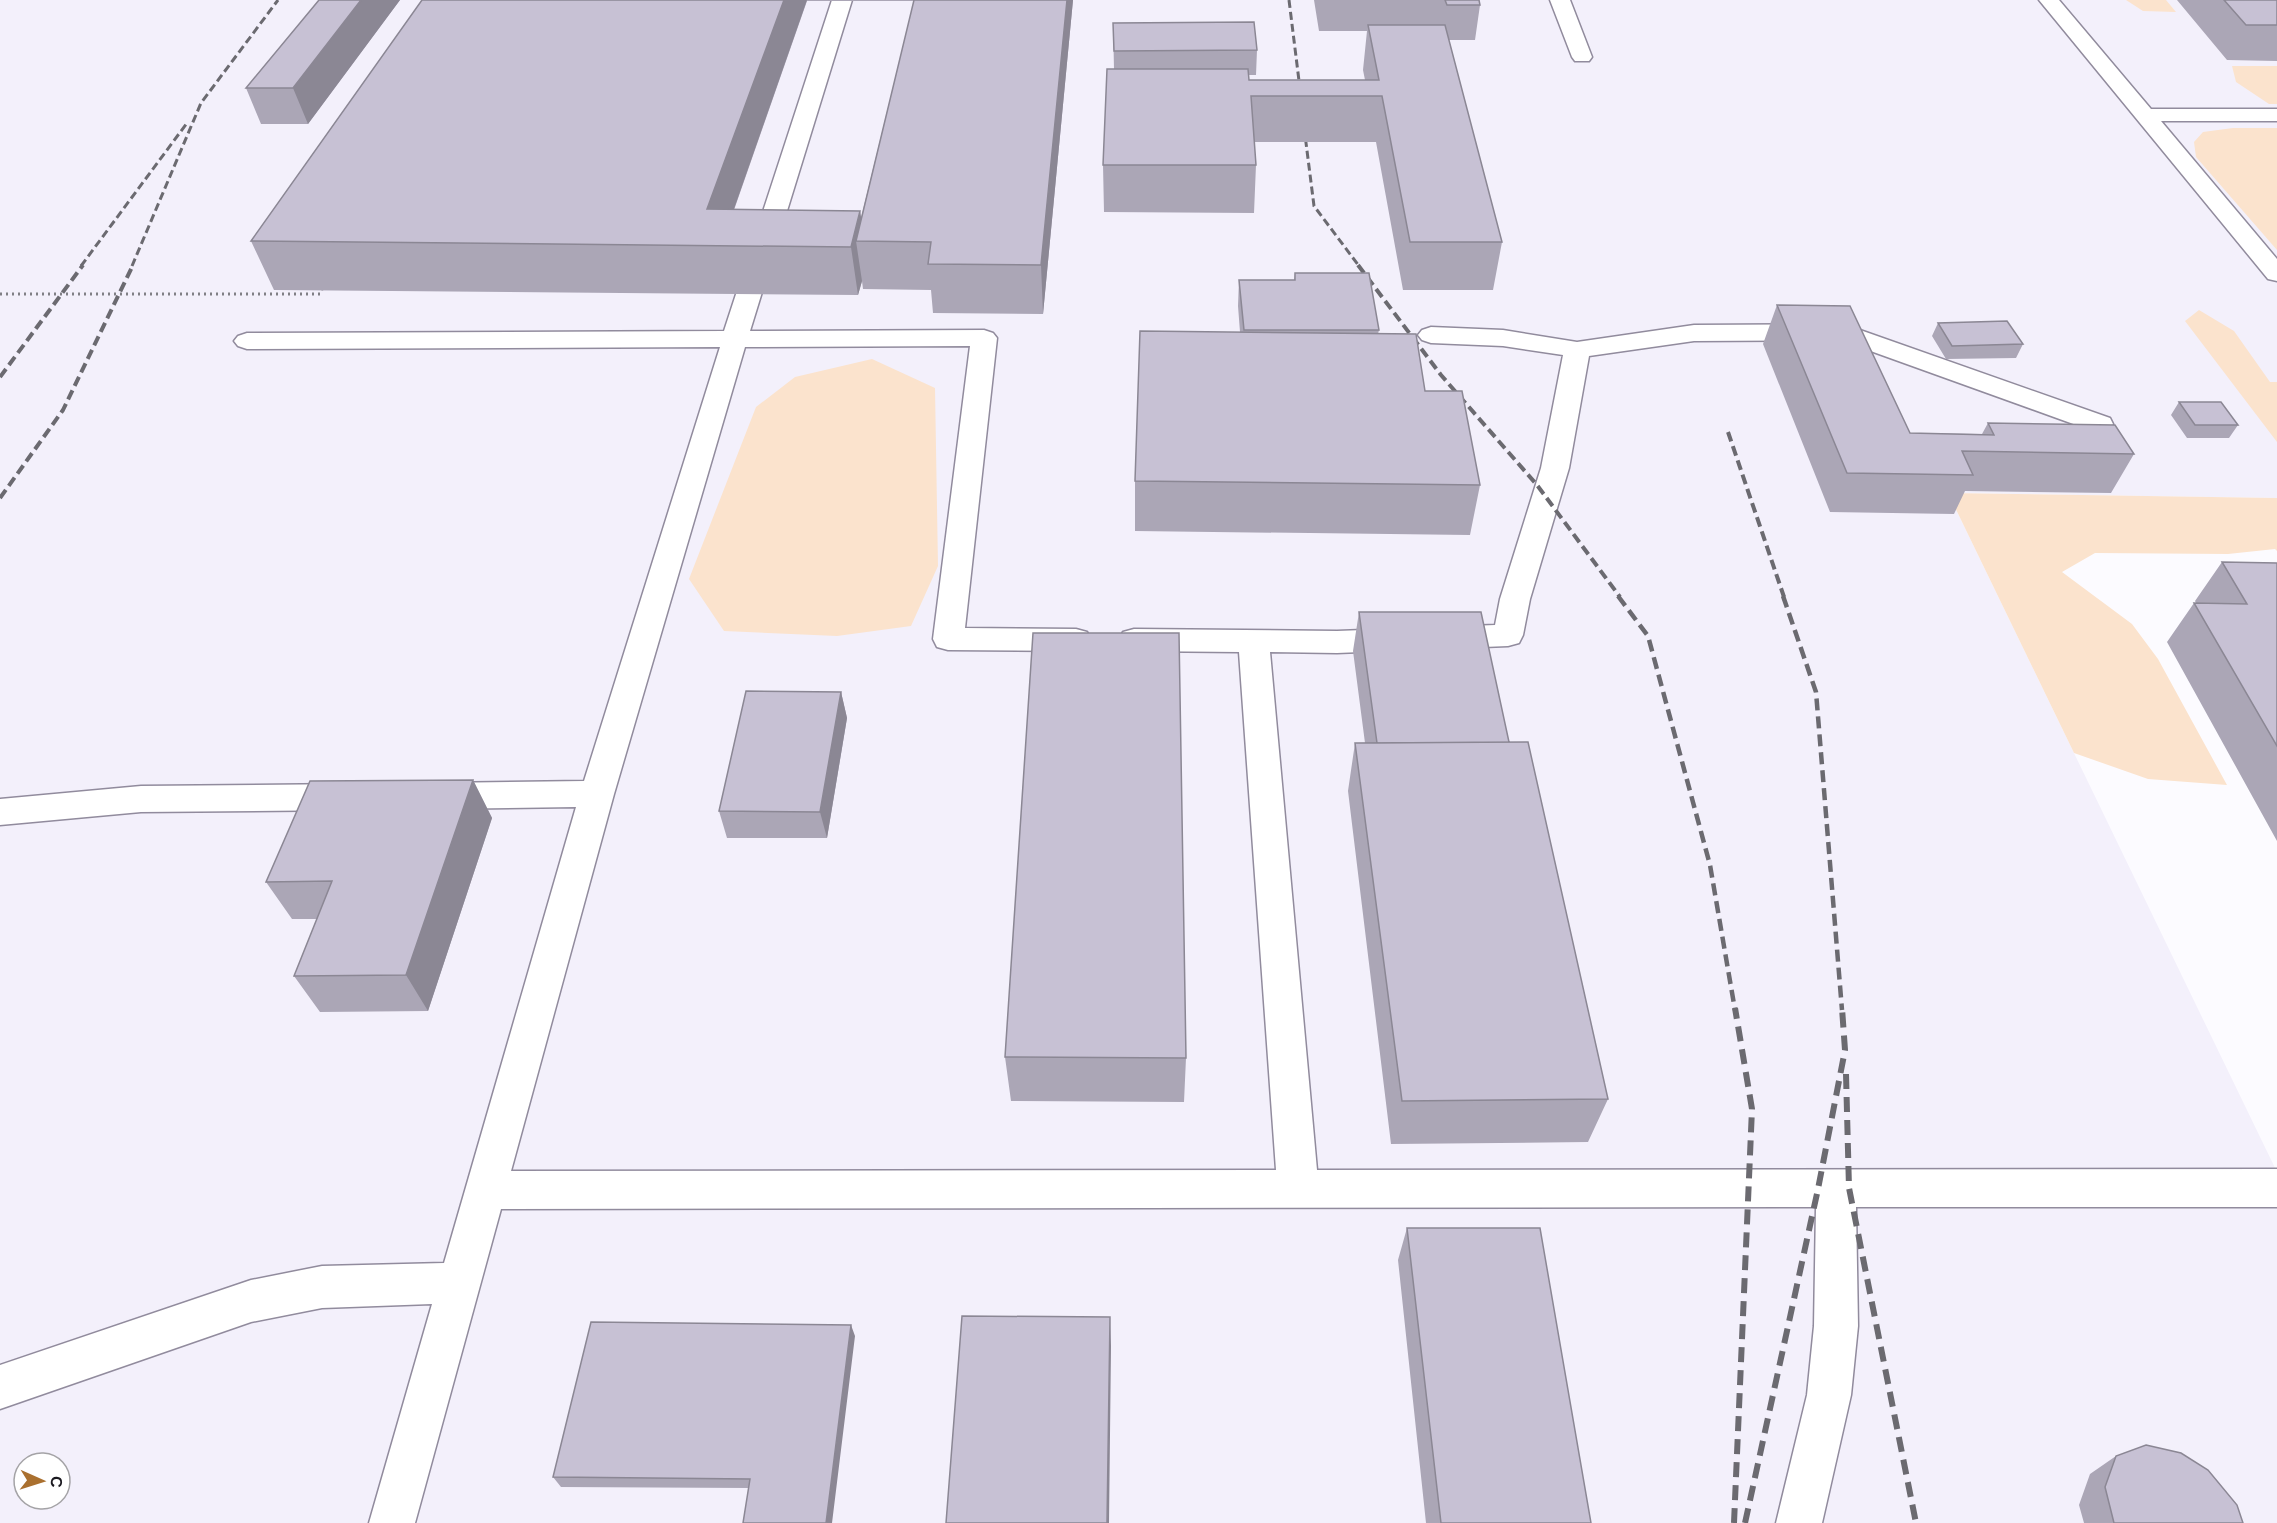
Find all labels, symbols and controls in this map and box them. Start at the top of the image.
north arrow [12,1451,72,1511]
text: С [48,1476,67,1489]

